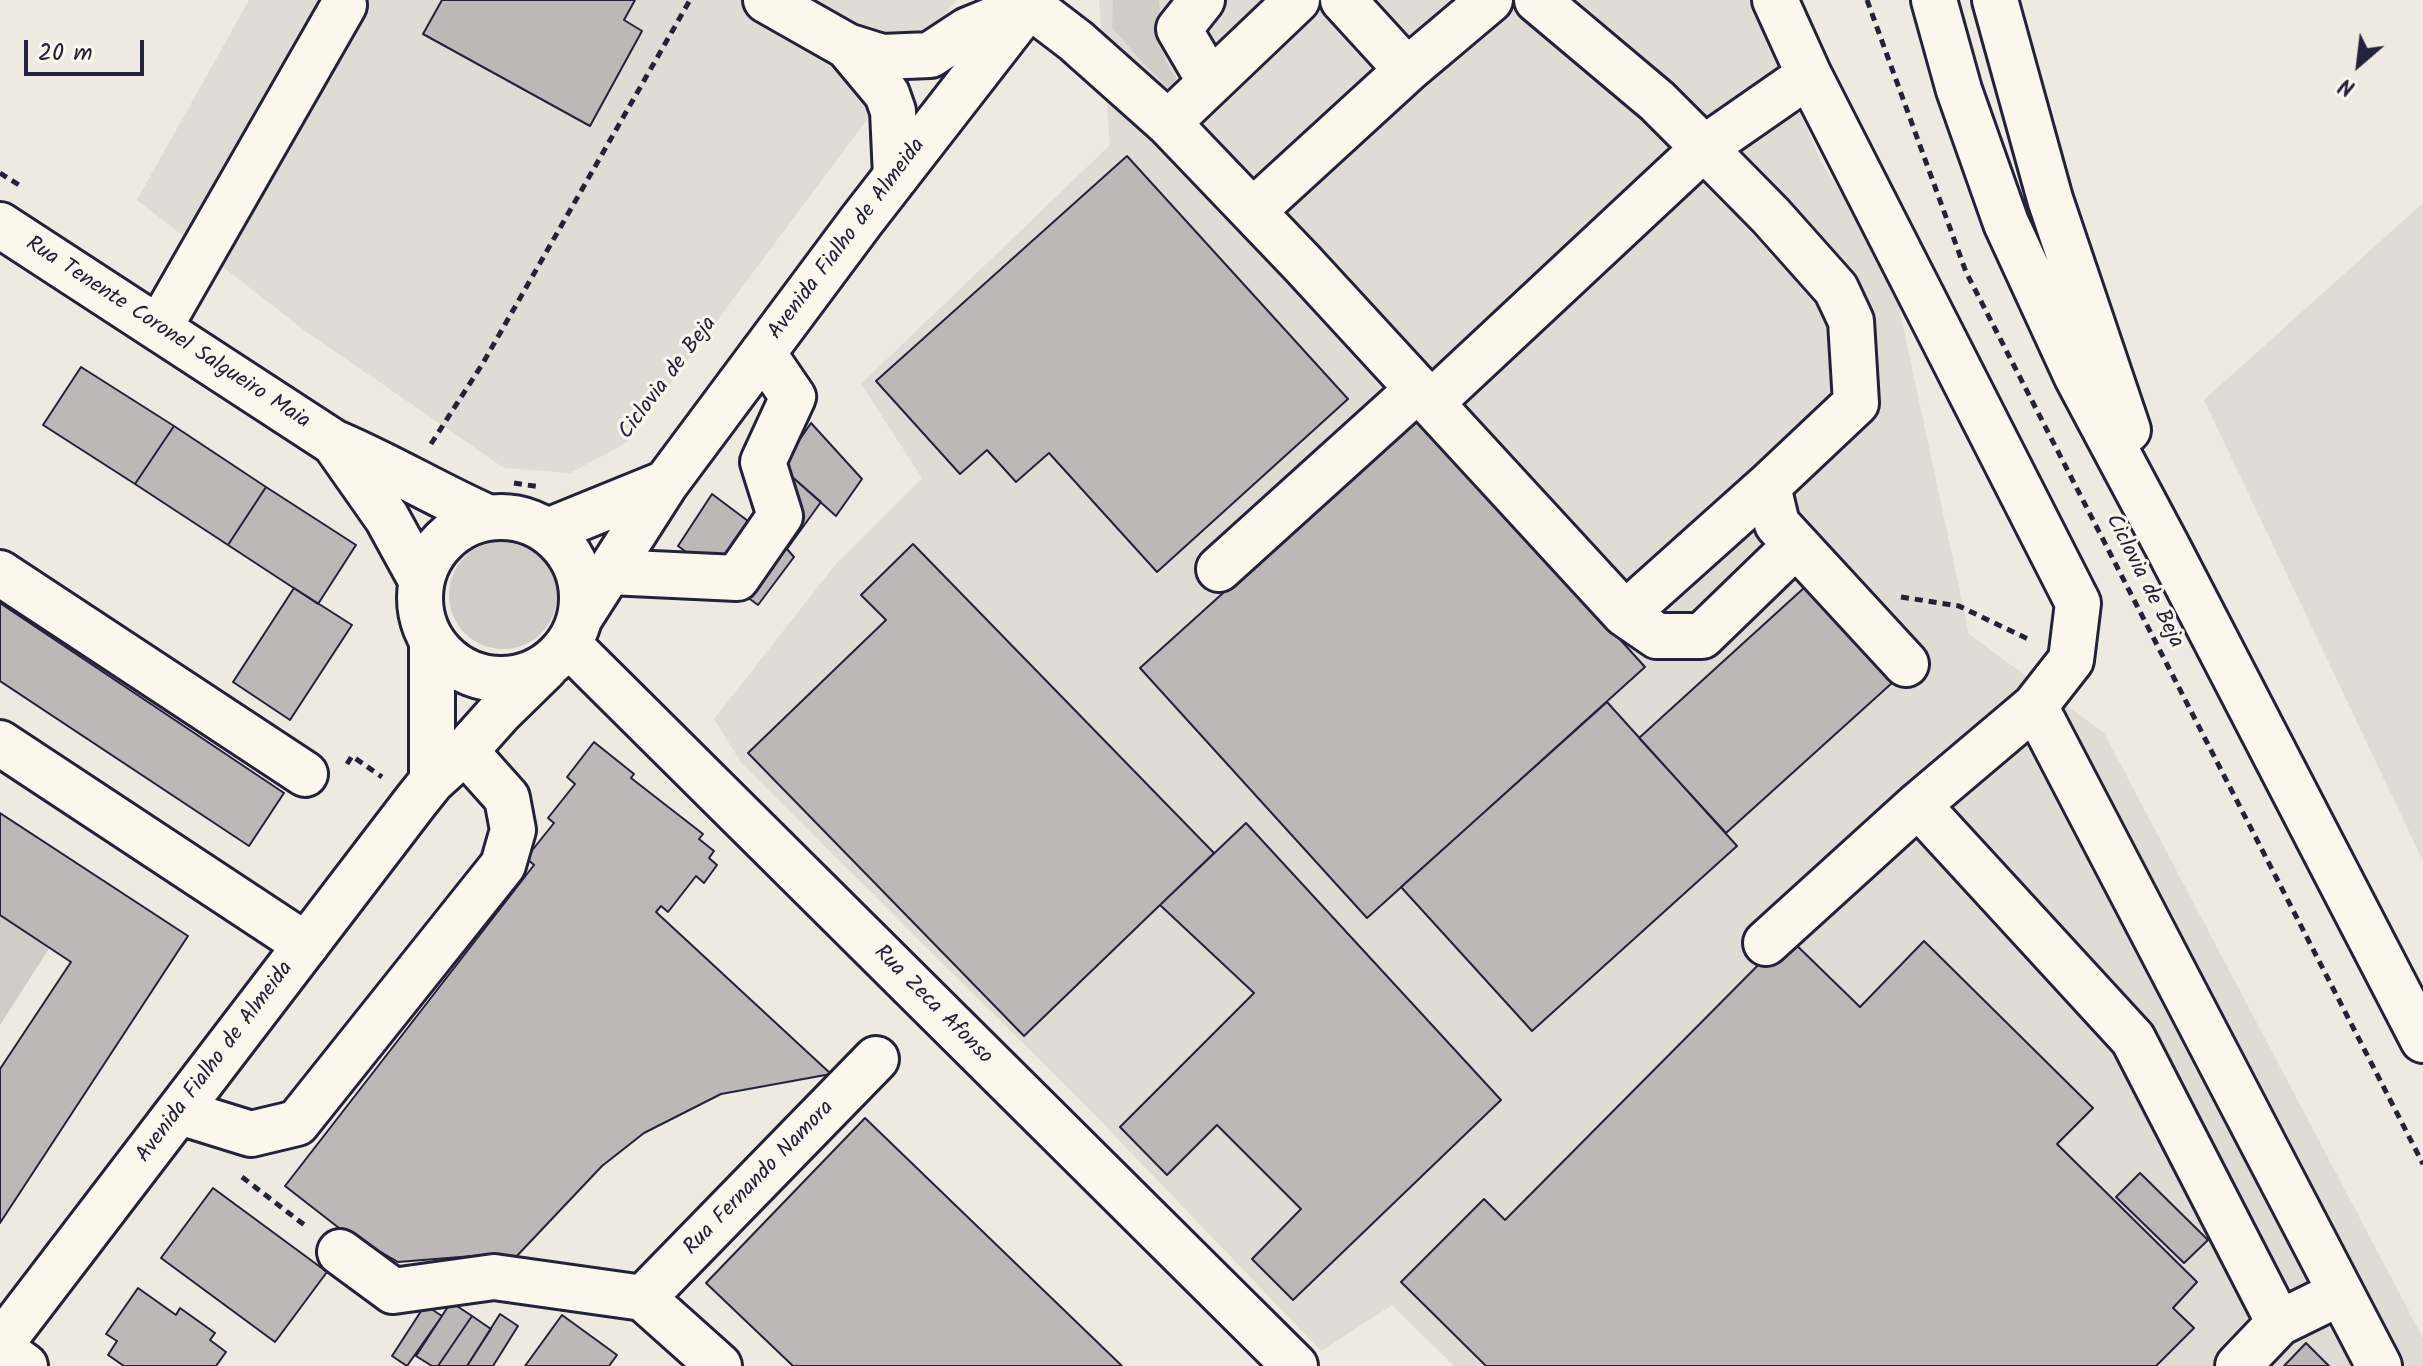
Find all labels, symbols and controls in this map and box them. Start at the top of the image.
scale bar [28,24,148,74]
north arrow [2319,24,2399,104]
text: 20 m [38,34,93,73]
text: N [2333,67,2362,104]
street label: Avenida Fialho de Almeida [764,134,932,346]
street label: Rua Tenente Coronel Salgueiro Maia [20,232,314,436]
street label: Ciclovia de Beja [614,312,724,446]
street label: Ciclovia de Beja [2098,511,2188,653]
street label: Rua Zeca Afonso [867,941,997,1071]
street label: Avenida Fialho de Almeida [132,957,300,1169]
street label: Rua Fernando Namora [679,1096,841,1262]

